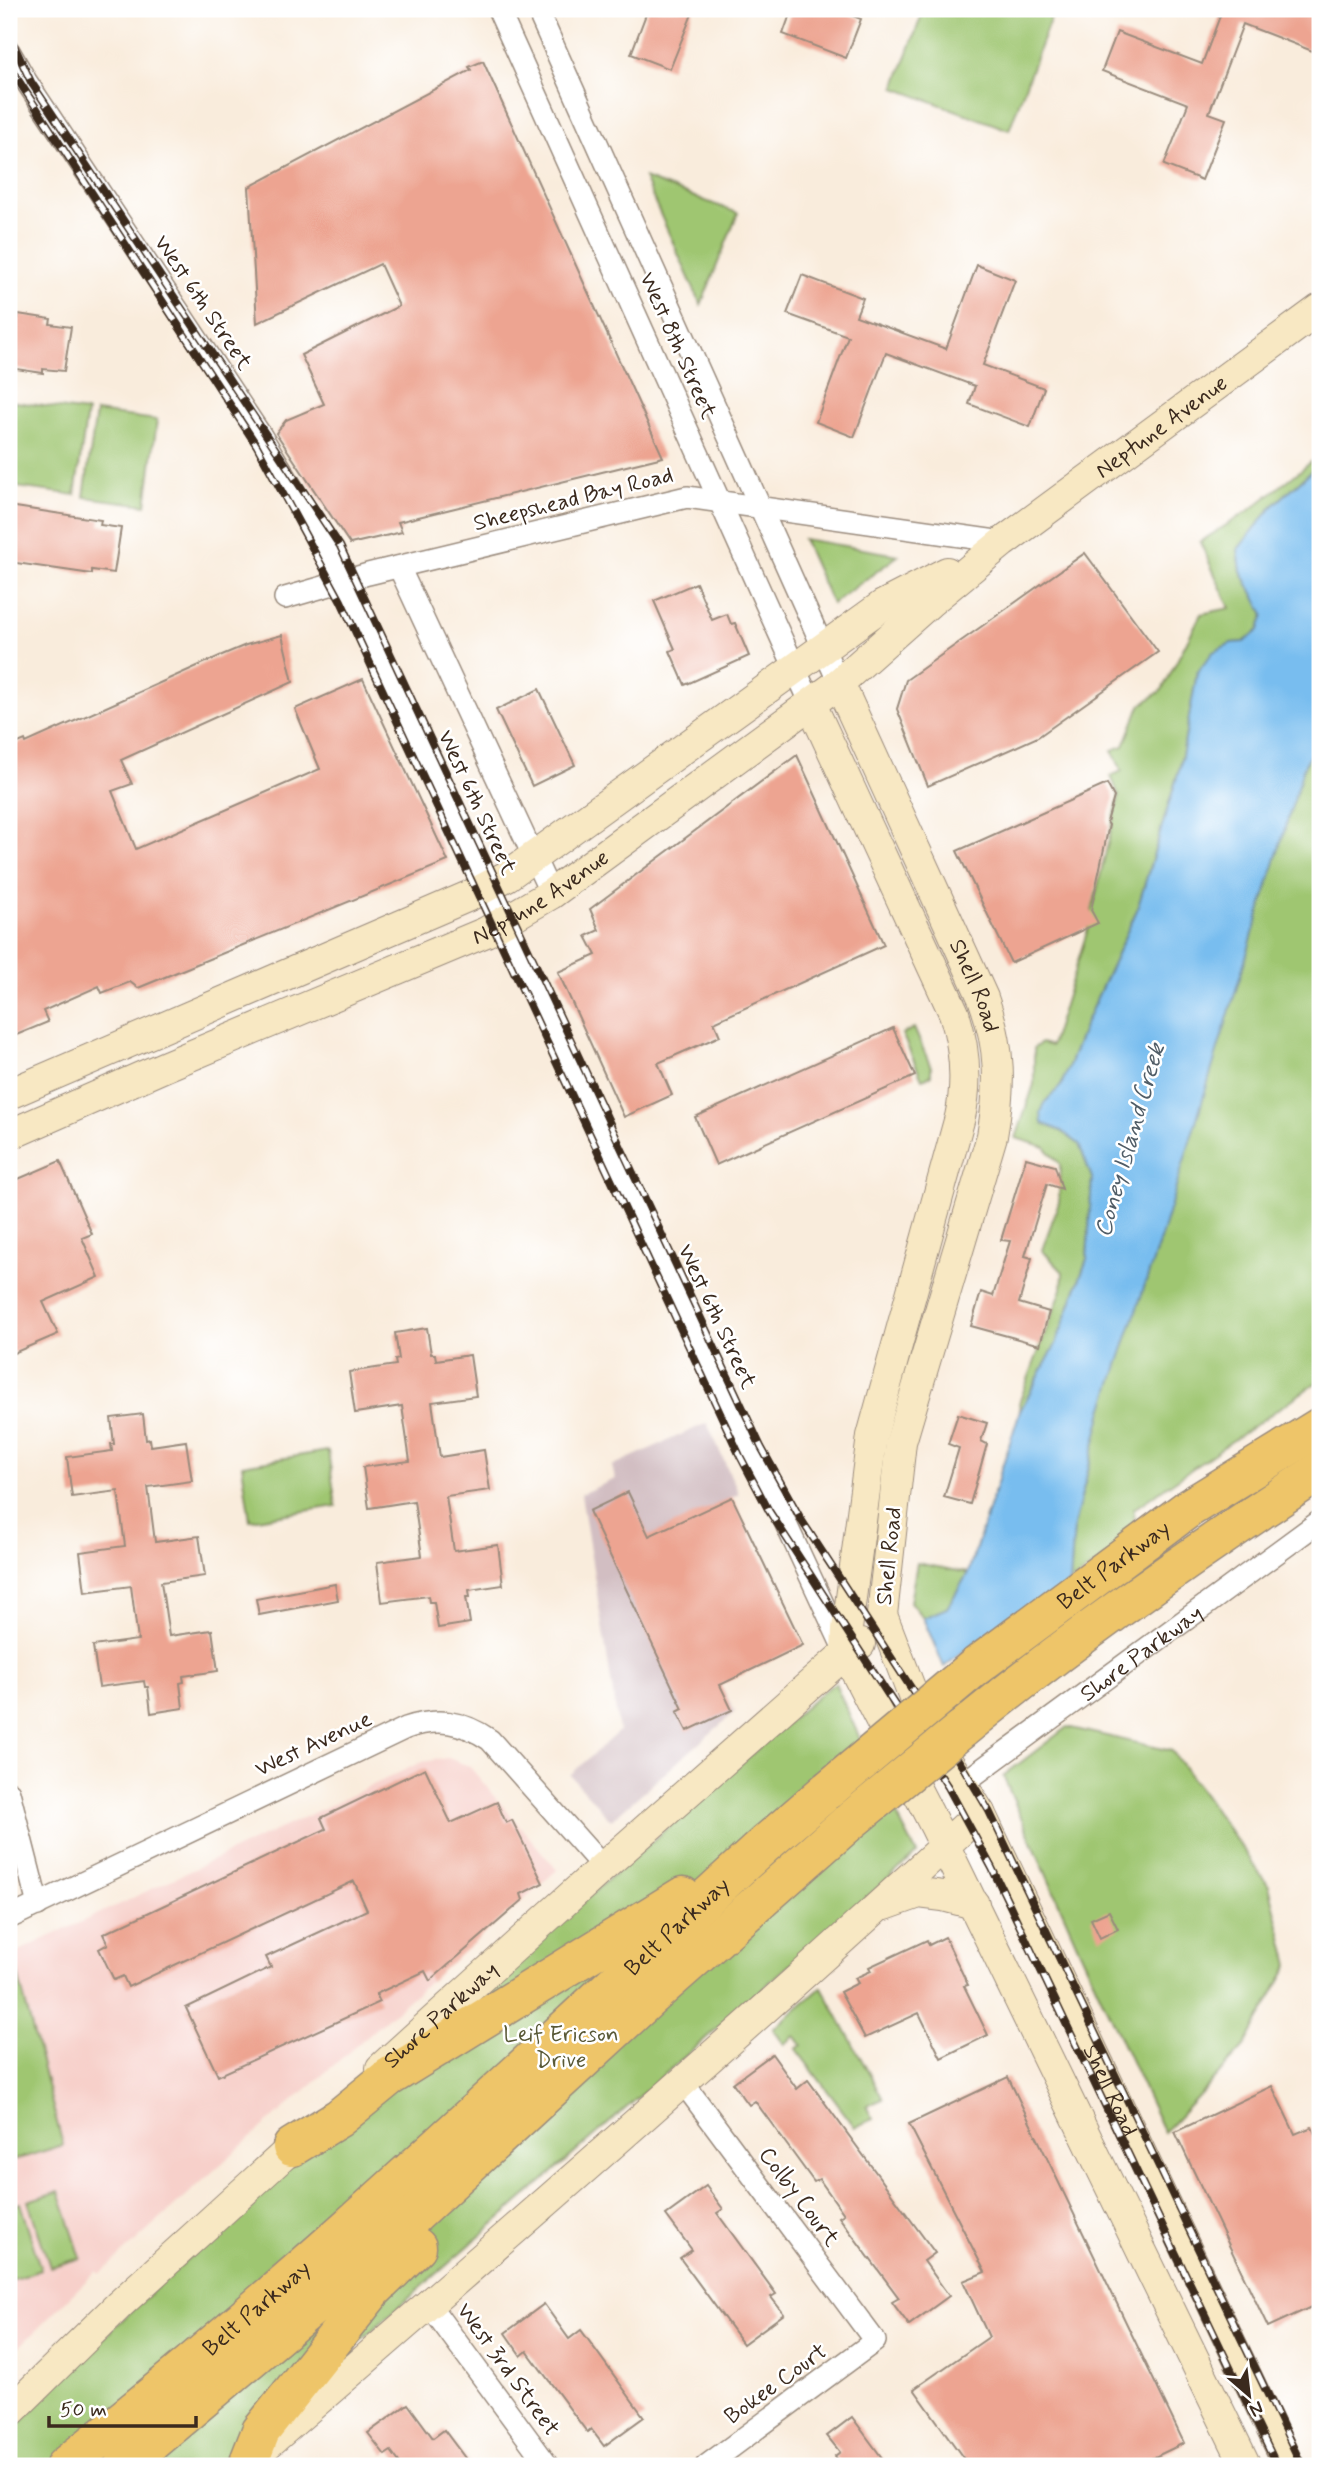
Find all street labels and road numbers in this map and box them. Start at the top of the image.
street label: West 6th Street [146,230,259,377]
street label: West 8th Street [631,268,723,424]
street label: Neptune Avenue [1090,369,1234,486]
street label: Sheepshead Bay Road [471,461,676,539]
street label: West 6th Street [430,726,523,881]
street label: Neptune Avenue [468,843,616,953]
street label: Shell Road [941,935,1006,1036]
street label: West 6th Street [670,1240,763,1395]
street label: Shell Road [870,1506,910,1607]
street label: Belt Parkway [1052,1514,1177,1618]
street label: Shore Parkway [1074,1599,1210,1709]
street label: West Avenue [251,1705,377,1785]
street label: Belt Parkway [619,1871,737,1984]
street label: Shore Parkway [378,1956,506,2076]
street label: Shell Road [1075,2040,1144,2142]
street label: Colby Court [751,2141,846,2253]
street label: Belt Parkway [197,2254,317,2364]
street label: West 3rd Street [449,2298,566,2443]
street label: Bokee Court [719,2337,834,2432]

